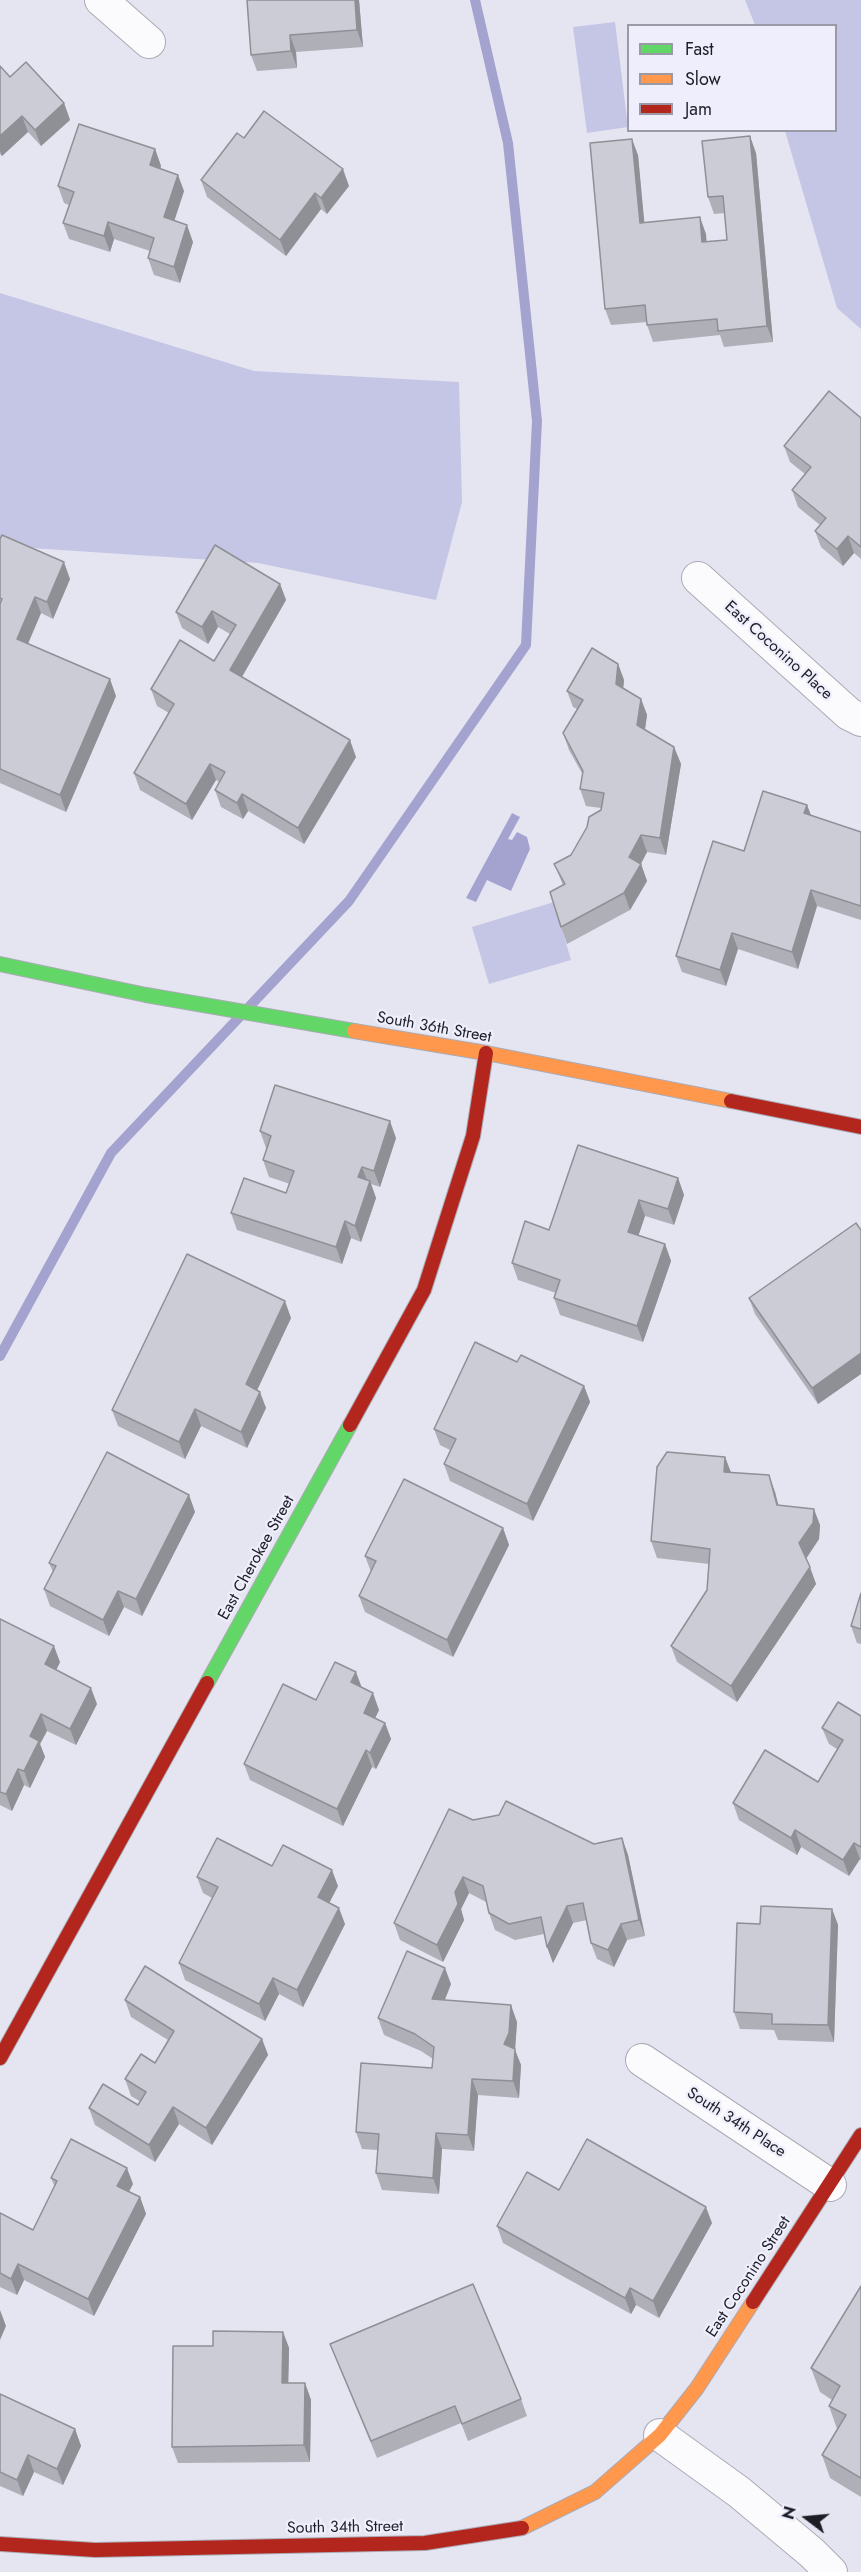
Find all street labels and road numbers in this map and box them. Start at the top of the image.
street label: East Coconino Place [720,598,836,704]
street label: South 36th Street [375,1008,493,1048]
street label: East Cherokee Street [215,1492,299,1624]
street label: South 34th Place [683,2084,789,2162]
street label: East Coconino Street [703,2213,795,2341]
street label: South 34th Street [287,2517,403,2539]

